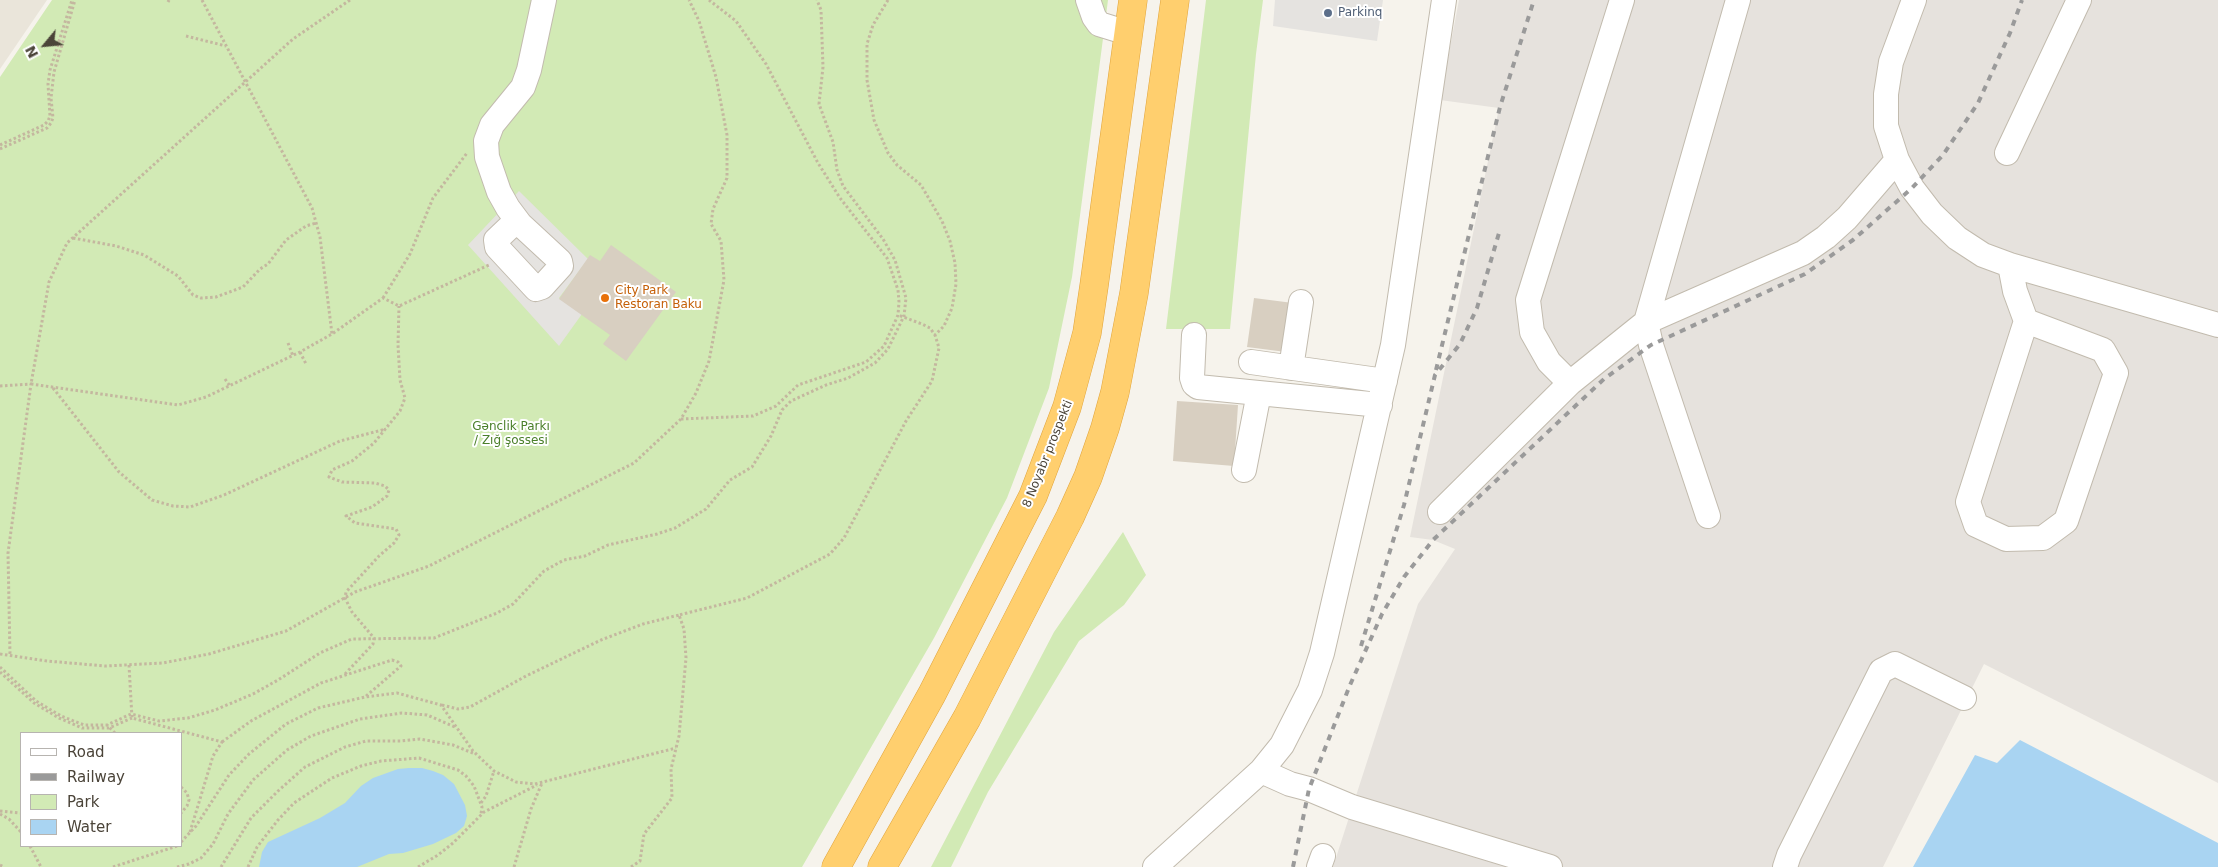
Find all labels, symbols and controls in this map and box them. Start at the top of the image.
place label: Parkinq [1338,6,1382,20]
marker: Parkinq [1322,7,1334,19]
north arrow [20,20,70,70]
text: N [22,43,42,61]
place label: City Park Restoran Baku [615,284,702,312]
marker: City Park Restoran Baku [599,292,611,304]
street label: 8 Noyabr prospekti [1020,398,1076,510]
park label: Gənclik Parkı / Zığ şossesi [472,420,550,448]
legend [20,732,182,847]
text: Road [67,743,105,761]
text: Railway [67,768,125,786]
text: Park [67,793,99,811]
text: Water [67,818,111,836]

